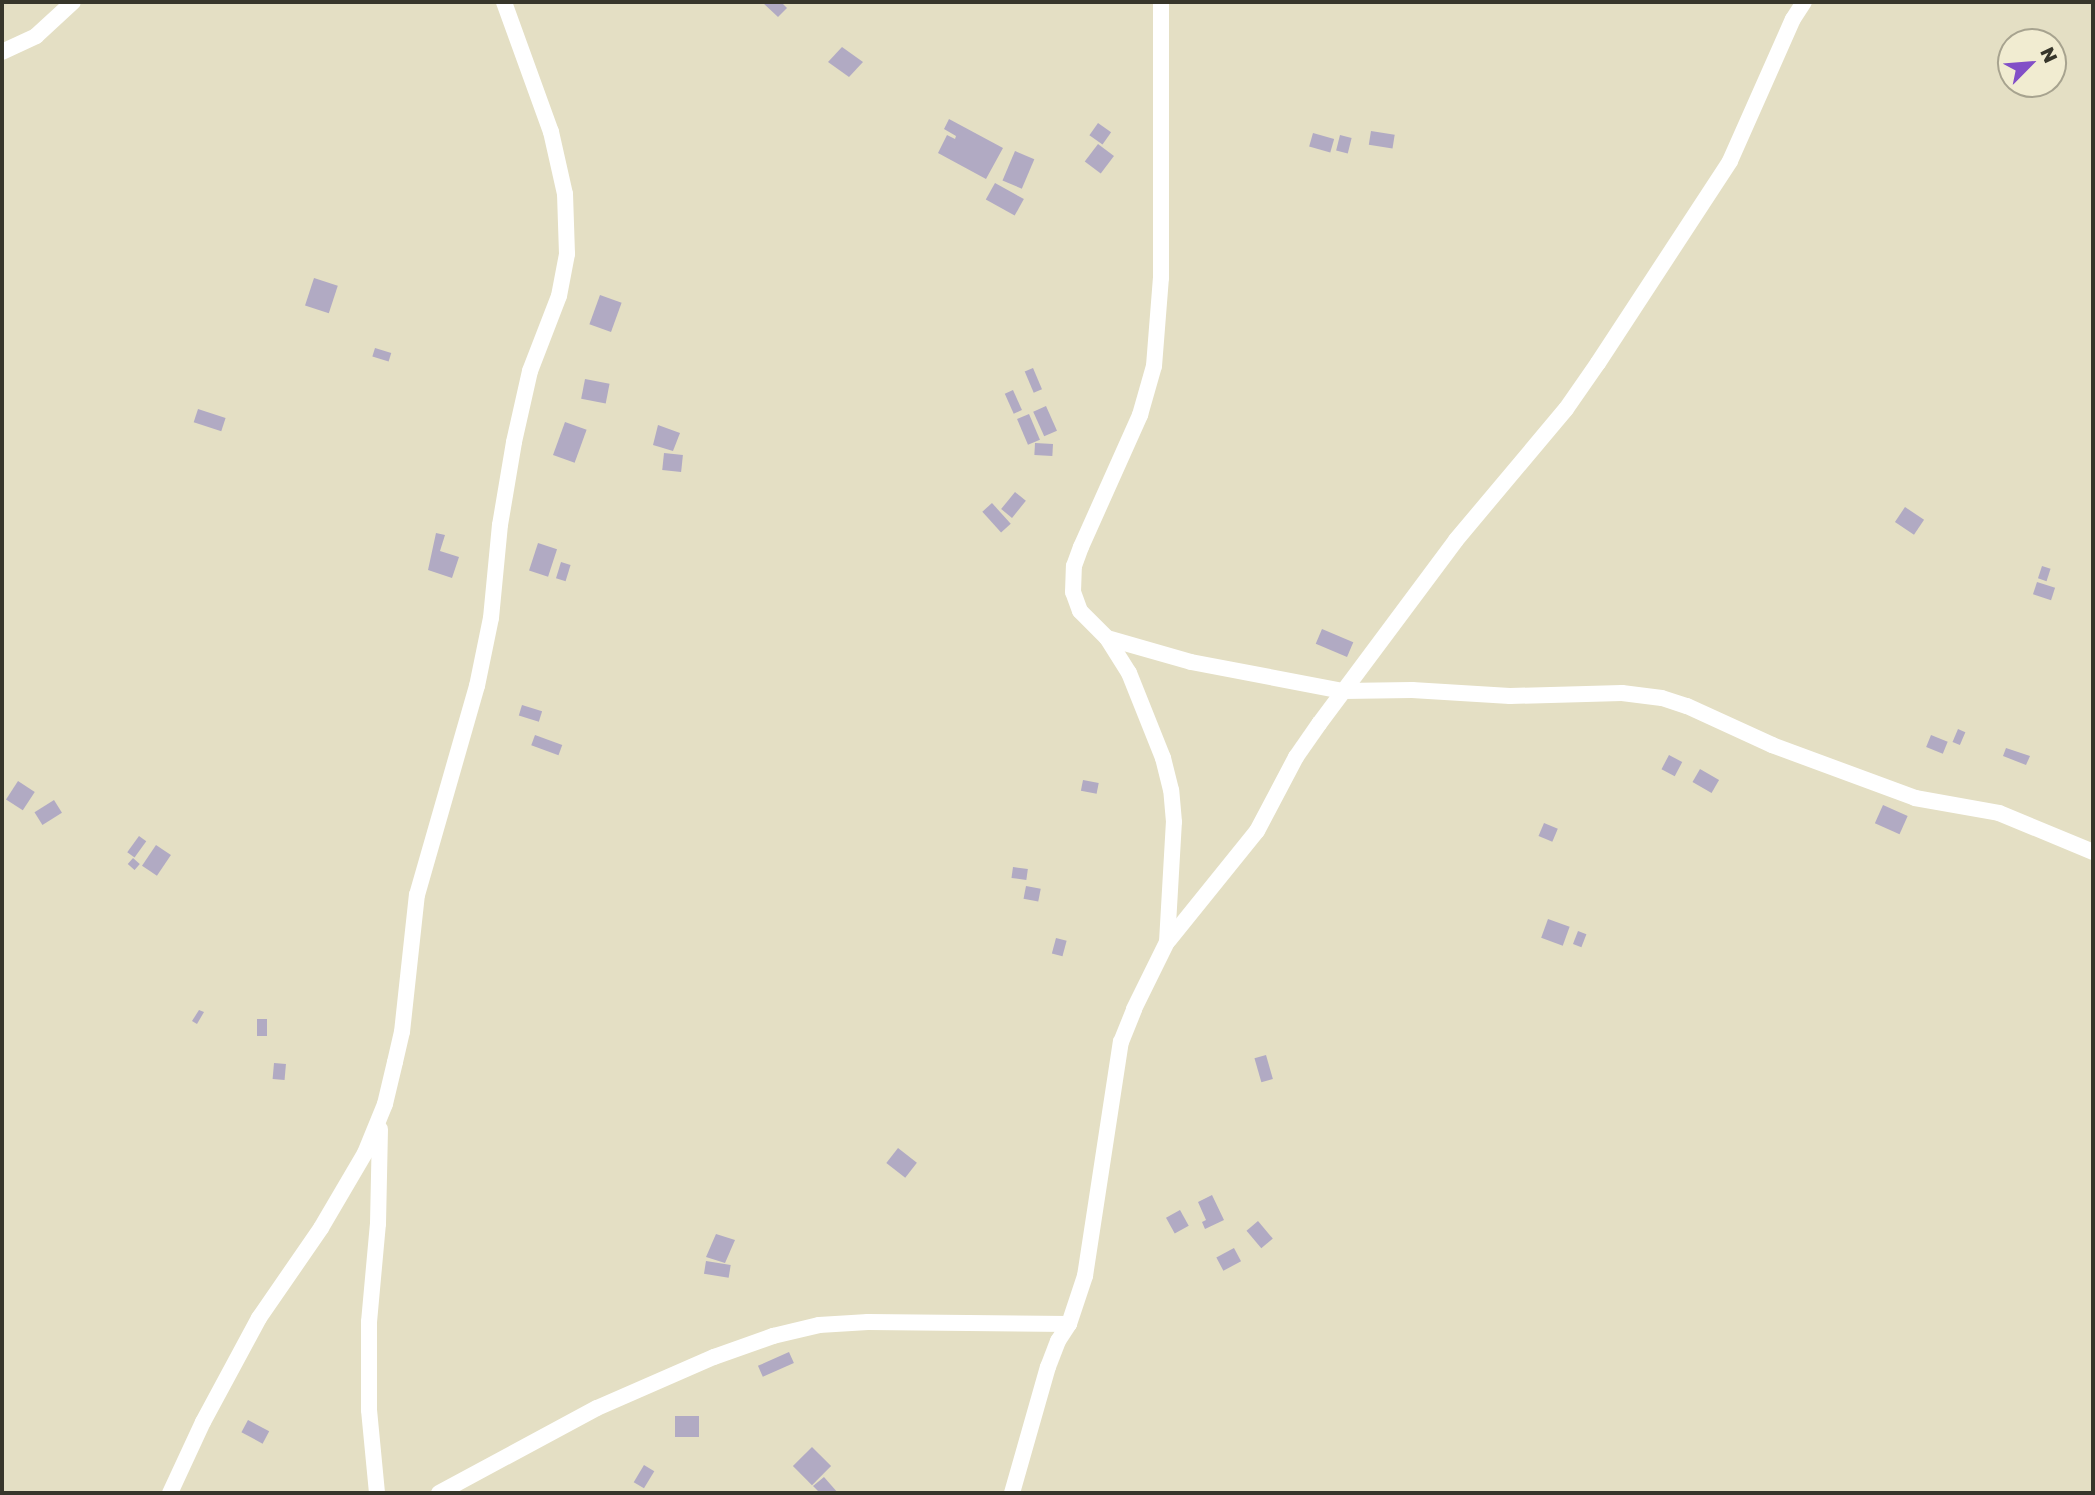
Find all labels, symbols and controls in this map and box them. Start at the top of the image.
north arrow [1997,28,2067,98]
text: N [2036,43,2063,66]

